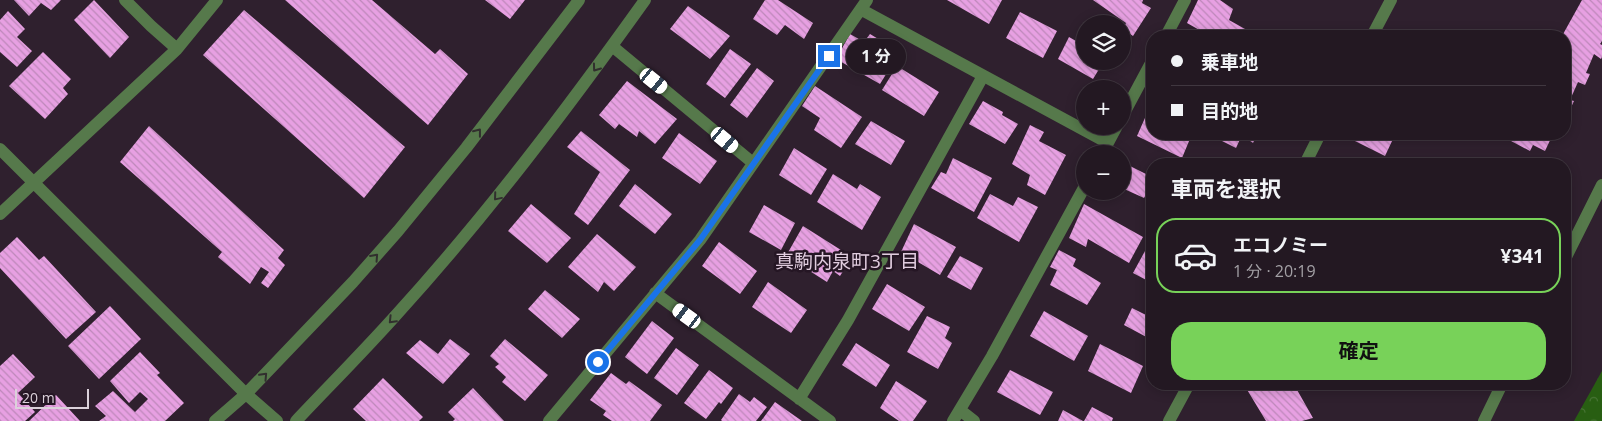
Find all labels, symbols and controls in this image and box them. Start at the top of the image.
map controls [1076,15,1131,200]
button: layers [1076,15,1131,70]
callout: 1 分 [846,38,906,74]
route end [818,45,840,67]
text: 1 分 [861,45,891,67]
text: 乗車地 [1201,49,1258,75]
one-way arrow [593,62,602,72]
car [637,66,670,96]
button: + [1076,80,1131,135]
text: 目的地 [1201,98,1258,124]
car [708,125,741,155]
one-way arrow [472,128,481,138]
button: − [1076,145,1131,200]
text: 車両を選択 [1171,173,1281,203]
one-way arrow [495,191,503,200]
text: エコノミー [1233,232,1328,258]
icon: car [1173,233,1218,278]
text: ¥341 [1501,243,1544,269]
district label: 真駒内泉町3丁目 [775,248,919,274]
one-way arrow [369,254,378,263]
text: 1 分 · 20:19 [1233,260,1316,282]
car [670,301,703,331]
one-way arrow [389,315,398,324]
button: 確定 [1171,322,1546,380]
route start [587,351,609,373]
one-way arrow [258,373,267,382]
scale bar [15,386,89,409]
text: 20 m [22,388,55,407]

